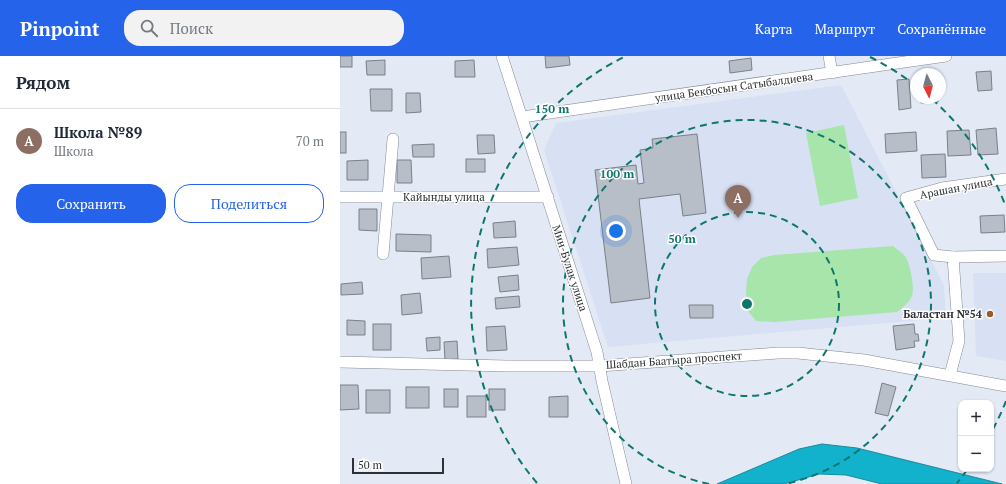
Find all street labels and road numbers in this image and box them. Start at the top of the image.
street label: улица Бекбосын Сатыбалдиева [653,69,814,105]
street label: Арашан улица [918,174,994,202]
street label: Кайынды улица [403,190,485,204]
street label: Мин-Булак улица [549,223,591,313]
street label: Шабдан Баатыра проспект [606,348,743,372]

